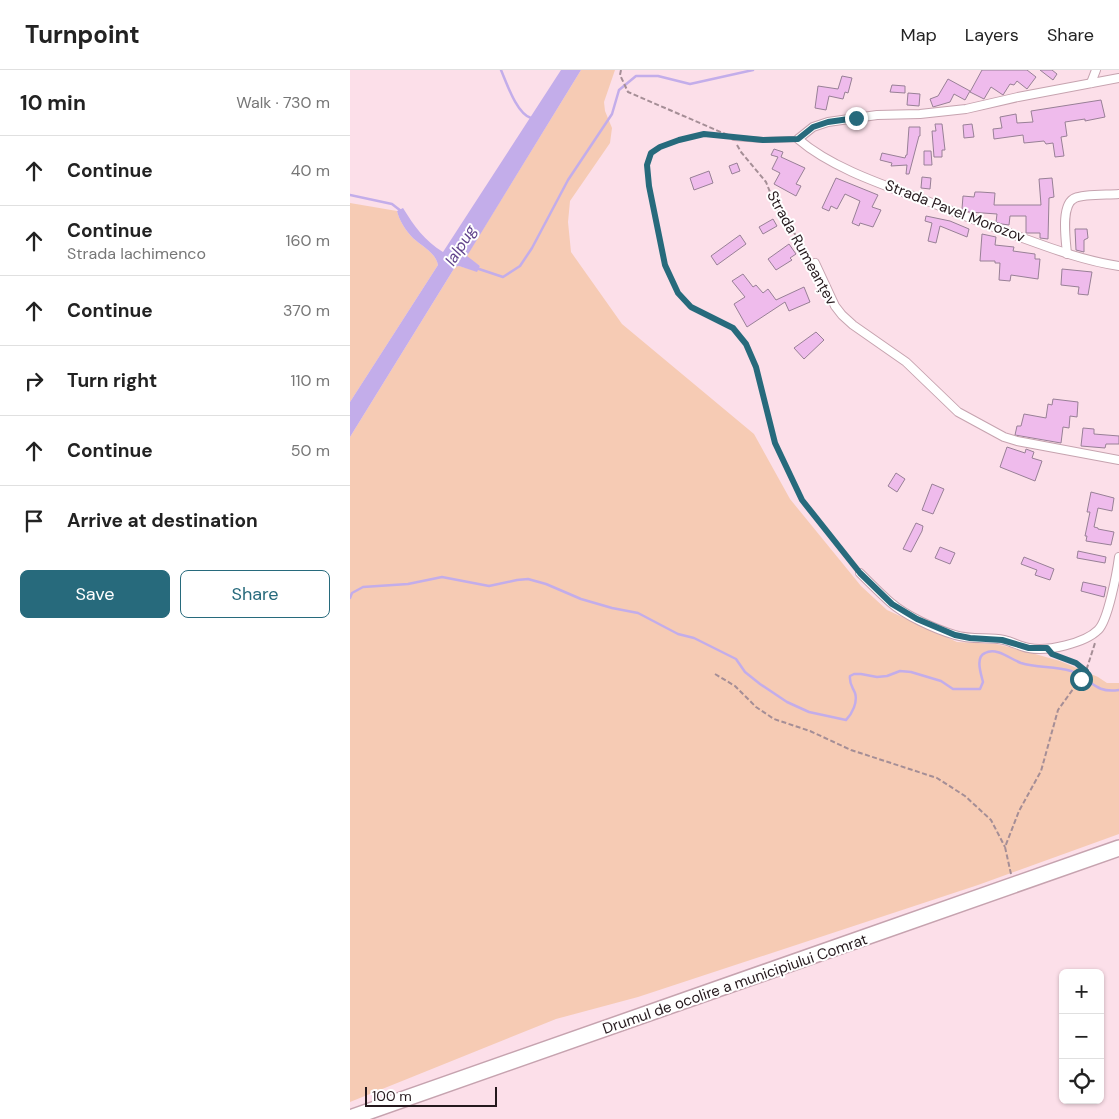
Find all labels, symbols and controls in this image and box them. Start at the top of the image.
text: Turnpoint [25,19,140,50]
text: Map [901,23,937,47]
text: Layers [965,23,1019,47]
text: Share [1047,23,1094,47]
text: 10 min [20,89,86,117]
text: Walk · 730 m [236,92,330,113]
route end [845,107,868,130]
icon: ahead [20,157,48,185]
text: Continue [67,158,153,183]
text: 40 m [291,160,330,181]
street label: Strada Pavel Morozov [882,175,1028,247]
street label: Strada Rumeanțev [762,187,842,309]
text: Continue [67,218,153,243]
water label: Ialpug [440,220,482,270]
icon: ahead [20,227,48,255]
text: 160 m [286,230,330,251]
text: Strada Iachimenco [67,243,206,264]
icon: ahead [20,297,48,325]
text: Continue [67,298,153,323]
text: 370 m [283,300,330,321]
icon: right [20,367,48,395]
text: Turn right [67,368,157,393]
text: 110 m [291,370,330,391]
icon: ahead [20,437,48,465]
text: Continue [67,438,153,463]
text: 50 m [291,440,330,461]
icon: arrive [20,507,48,535]
text: Arrive at destination [67,508,258,533]
button: Save [20,570,170,618]
button: Share [180,570,330,618]
route start [1070,668,1093,691]
street label: Drumul de ocolire a municipiului Comrat [600,929,870,1039]
map controls [1059,969,1104,1104]
button: + [1059,969,1104,1014]
button: − [1059,1014,1104,1059]
button: locate [1059,1059,1104,1104]
scale bar [365,1084,498,1107]
text: 100 m [372,1087,412,1105]

